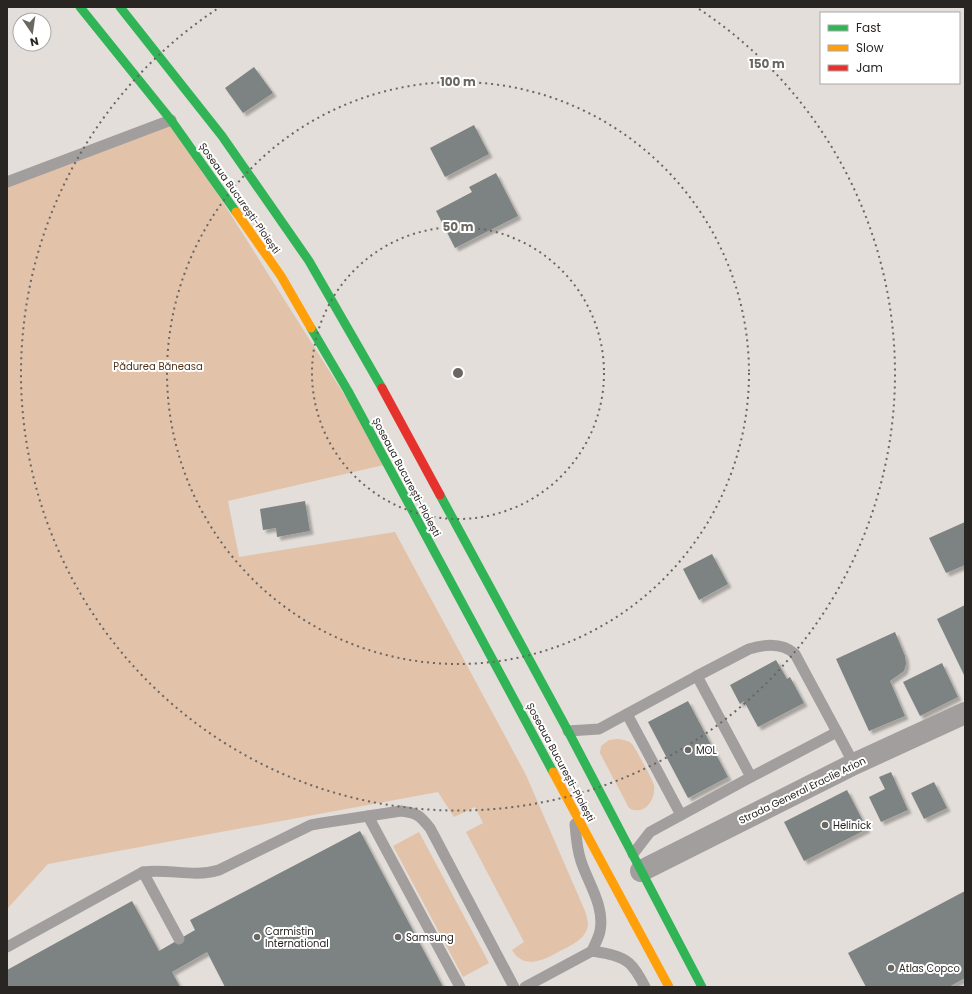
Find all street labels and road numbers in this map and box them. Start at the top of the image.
street label: Șoseaua București-Ploiești [195,140,284,257]
street label: Șoseaua București-Ploiești [369,415,444,539]
street label: Șoseaua București-Ploiești [523,700,598,824]
street label: Strada General Eraclie Arion [736,753,868,828]

